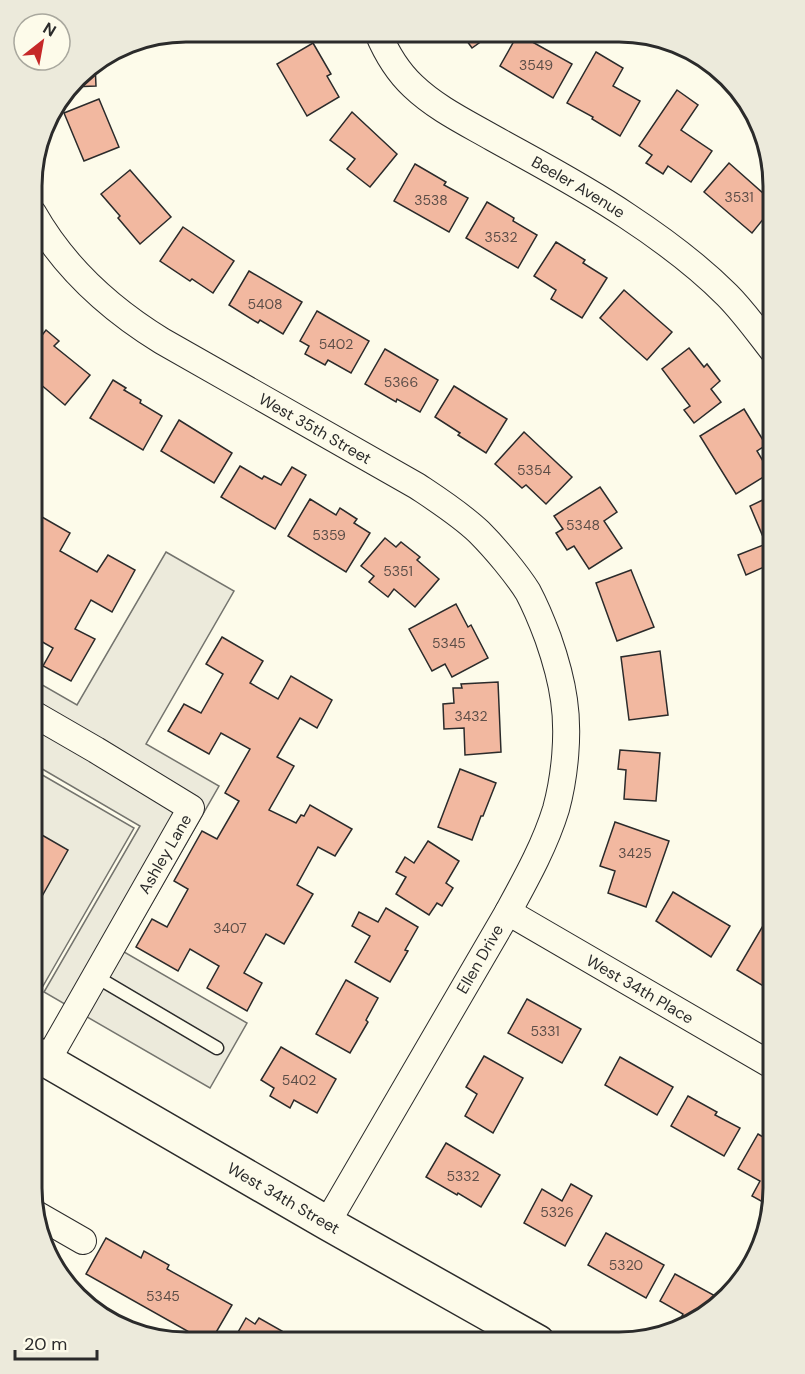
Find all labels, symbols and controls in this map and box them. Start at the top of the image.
north arrow [12,12,72,72]
text: N [39,18,60,42]
house number: 3549 [519,56,553,74]
street label: Beeler Avenue [528,151,629,222]
house number: 3531 [724,188,754,206]
house number: 3538 [414,191,448,209]
house number: 3532 [484,228,518,246]
house number: 5408 [247,295,283,313]
house number: 5402 [319,335,353,353]
house number: 5366 [384,373,418,391]
street label: West 35th Street [255,388,375,469]
house number: 5354 [517,461,551,479]
house number: 5348 [566,516,600,534]
house number: 5359 [312,526,346,544]
house number: 5351 [383,562,413,580]
house number: 5345 [432,634,466,652]
house number: 3432 [454,707,488,725]
street label: Ashley Lane [134,810,196,898]
house number: 3425 [618,844,652,862]
house number: 3407 [213,919,247,937]
street label: Ellen Drive [452,921,508,997]
street label: West 34th Place [583,949,698,1028]
house number: 5331 [530,1022,560,1040]
house number: 5402 [282,1071,316,1089]
street label: West 34th Street [224,1157,344,1239]
house number: 5332 [446,1167,480,1185]
house number: 5326 [540,1203,574,1221]
house number: 5320 [609,1256,643,1274]
house number: 5345 [146,1287,180,1305]
scale bar [15,1323,98,1361]
text: 20 m [24,1332,67,1356]

